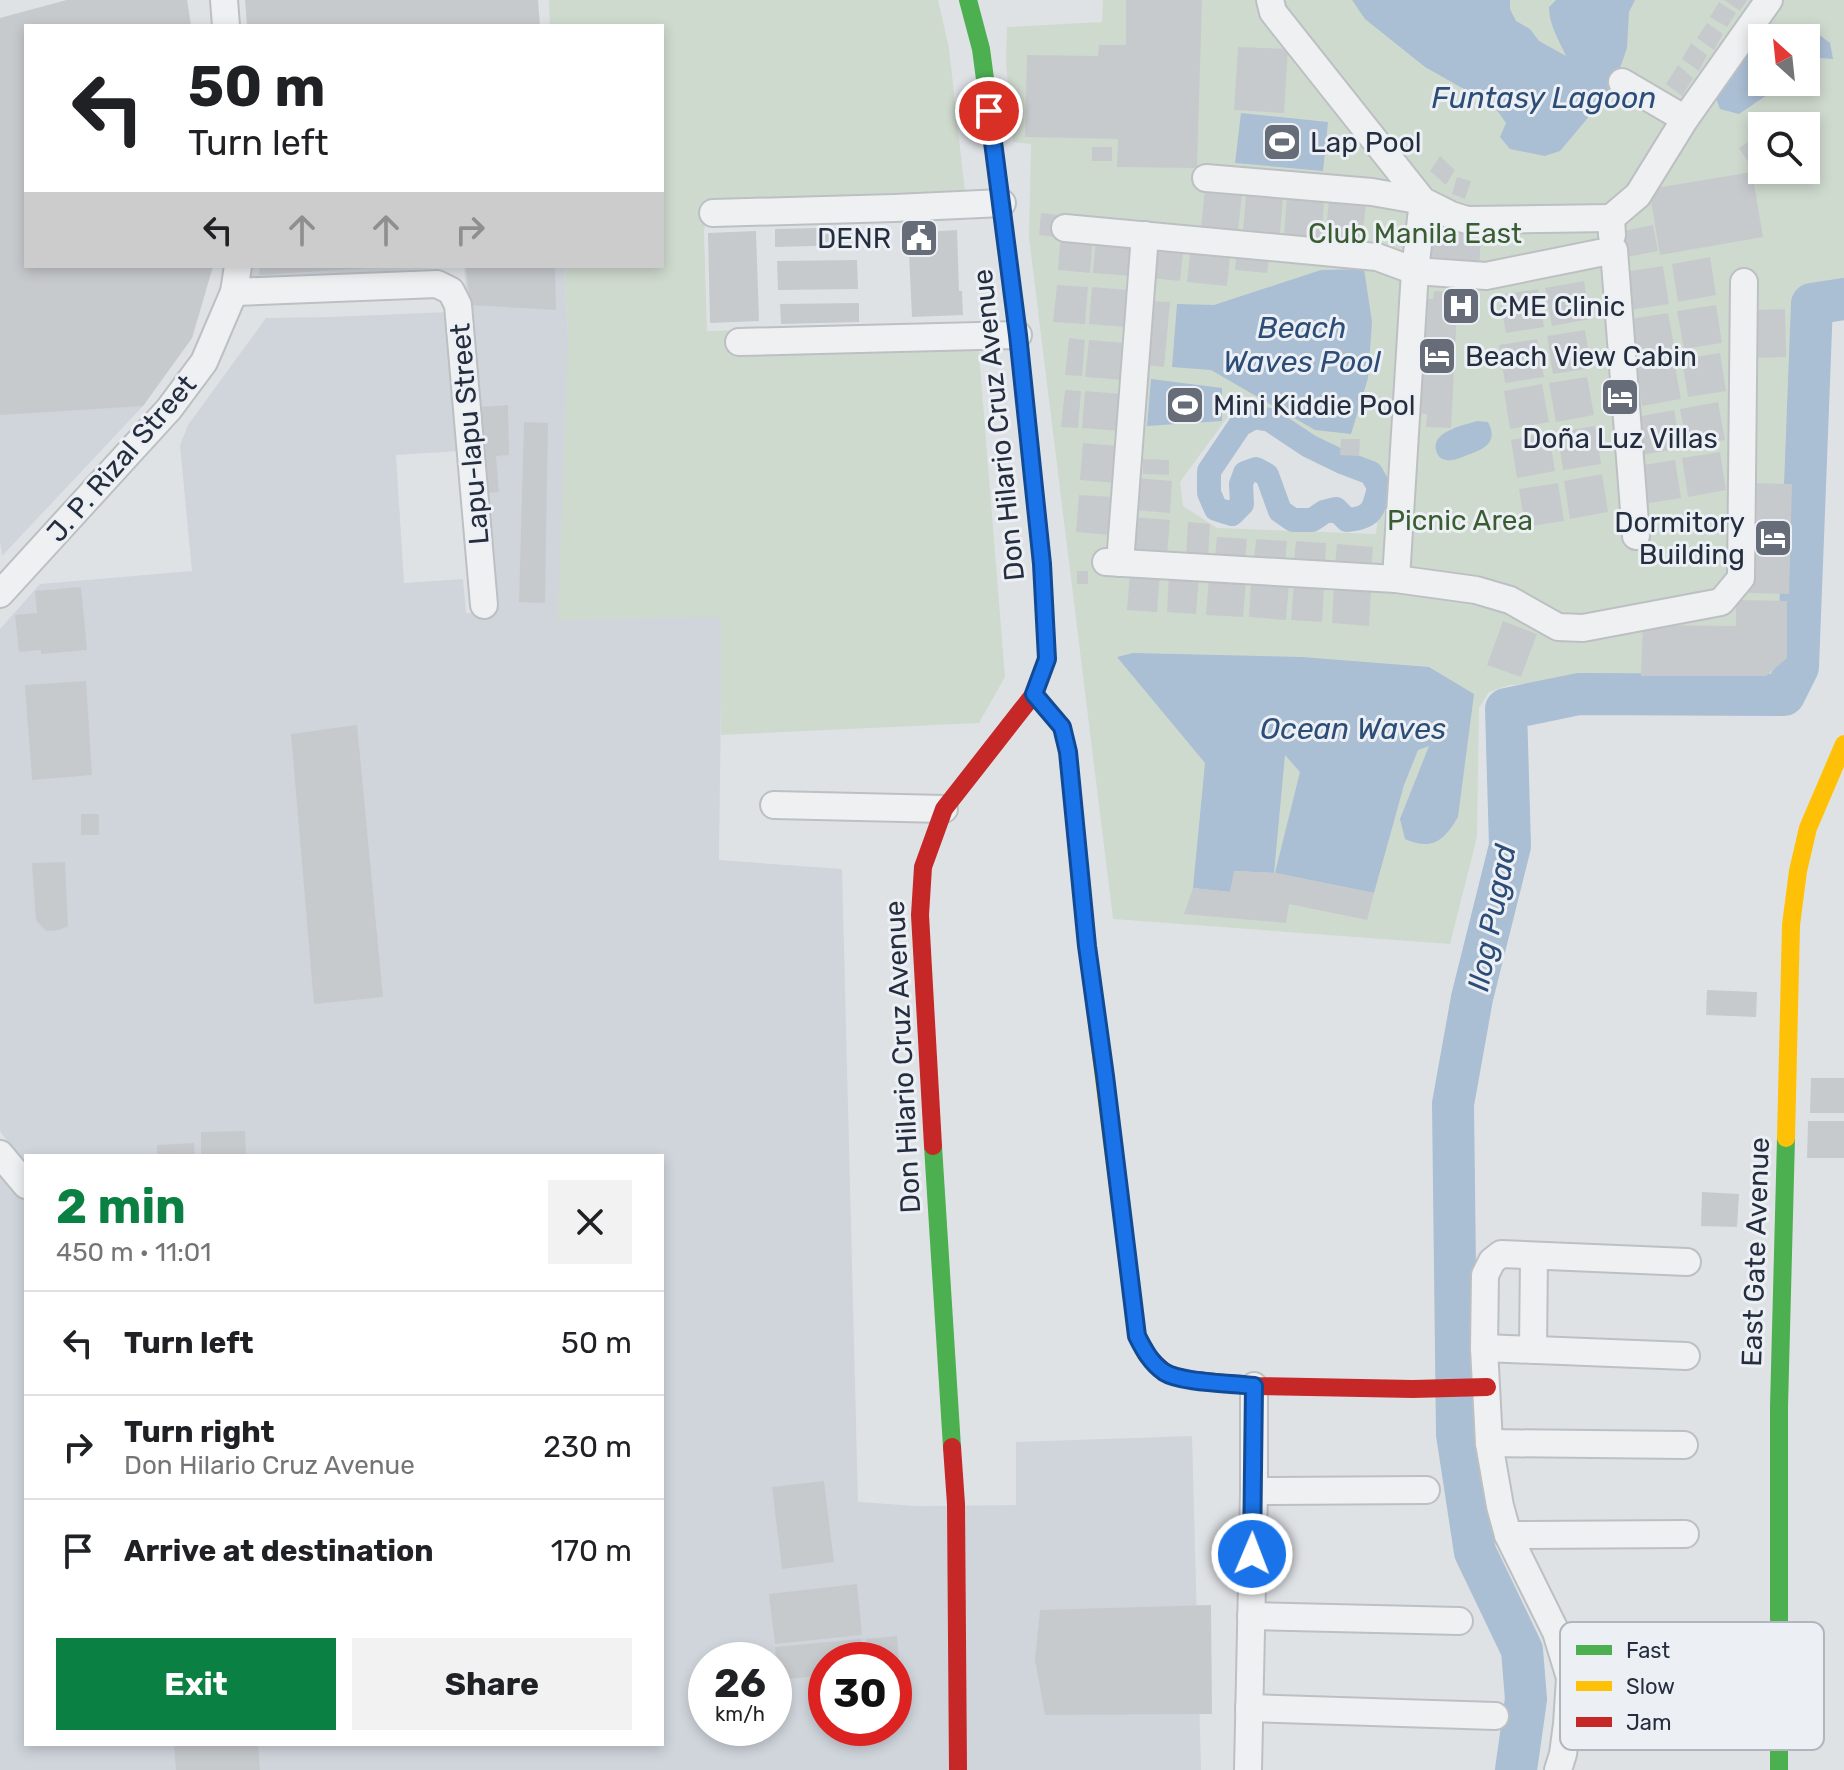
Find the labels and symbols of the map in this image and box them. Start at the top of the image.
north arrow [1748,24,1820,96]
pin [955,77,1023,145]
water label: Funtasy Lagoon [1432,80,1656,116]
sports icon: Lap Pool [1261,121,1303,163]
place label: Lap Pool [1310,126,1422,159]
public building icon: DENR [898,217,940,259]
park label: Club Manila East [1308,217,1522,250]
place label: DENR [817,222,891,255]
street label: Don Hilario Cruz Avenue [966,268,1031,582]
hospital icon: CME Clinic [1440,285,1482,327]
place label: CME Clinic [1489,290,1625,323]
water label: Beach Waves Pool [1223,310,1382,380]
street label: Lapu-lapu Street [443,322,496,546]
hotel icon: Beach View Cabin [1416,335,1458,377]
place label: Beach View Cabin [1465,340,1697,373]
street label: J. P. Rizal Street [40,368,203,549]
hotel icon: Doña Luz Villas [1599,376,1641,418]
sports icon: Mini Kiddie Pool [1164,384,1206,426]
place label: Mini Kiddie Pool [1213,389,1416,422]
place label: Doña Luz Villas [1522,422,1718,455]
park label: Picnic Area [1387,504,1533,537]
place label: Dormitory Building [1614,506,1745,571]
hotel icon: Dormitory Building [1752,517,1794,559]
water label: Ocean Waves [1260,711,1446,747]
water label: Ilog Pugad [1460,840,1524,994]
street label: Don Hilario Cruz Avenue [878,900,927,1214]
street label: East Gate Avenue [1735,1137,1776,1367]
position arrow [1210,1512,1294,1596]
legend [1560,1622,1824,1750]
text: Fast [1626,1637,1671,1664]
speed limit sign: 30 [808,1642,912,1746]
text: Slow [1626,1673,1675,1700]
text: Jam [1626,1709,1672,1736]

